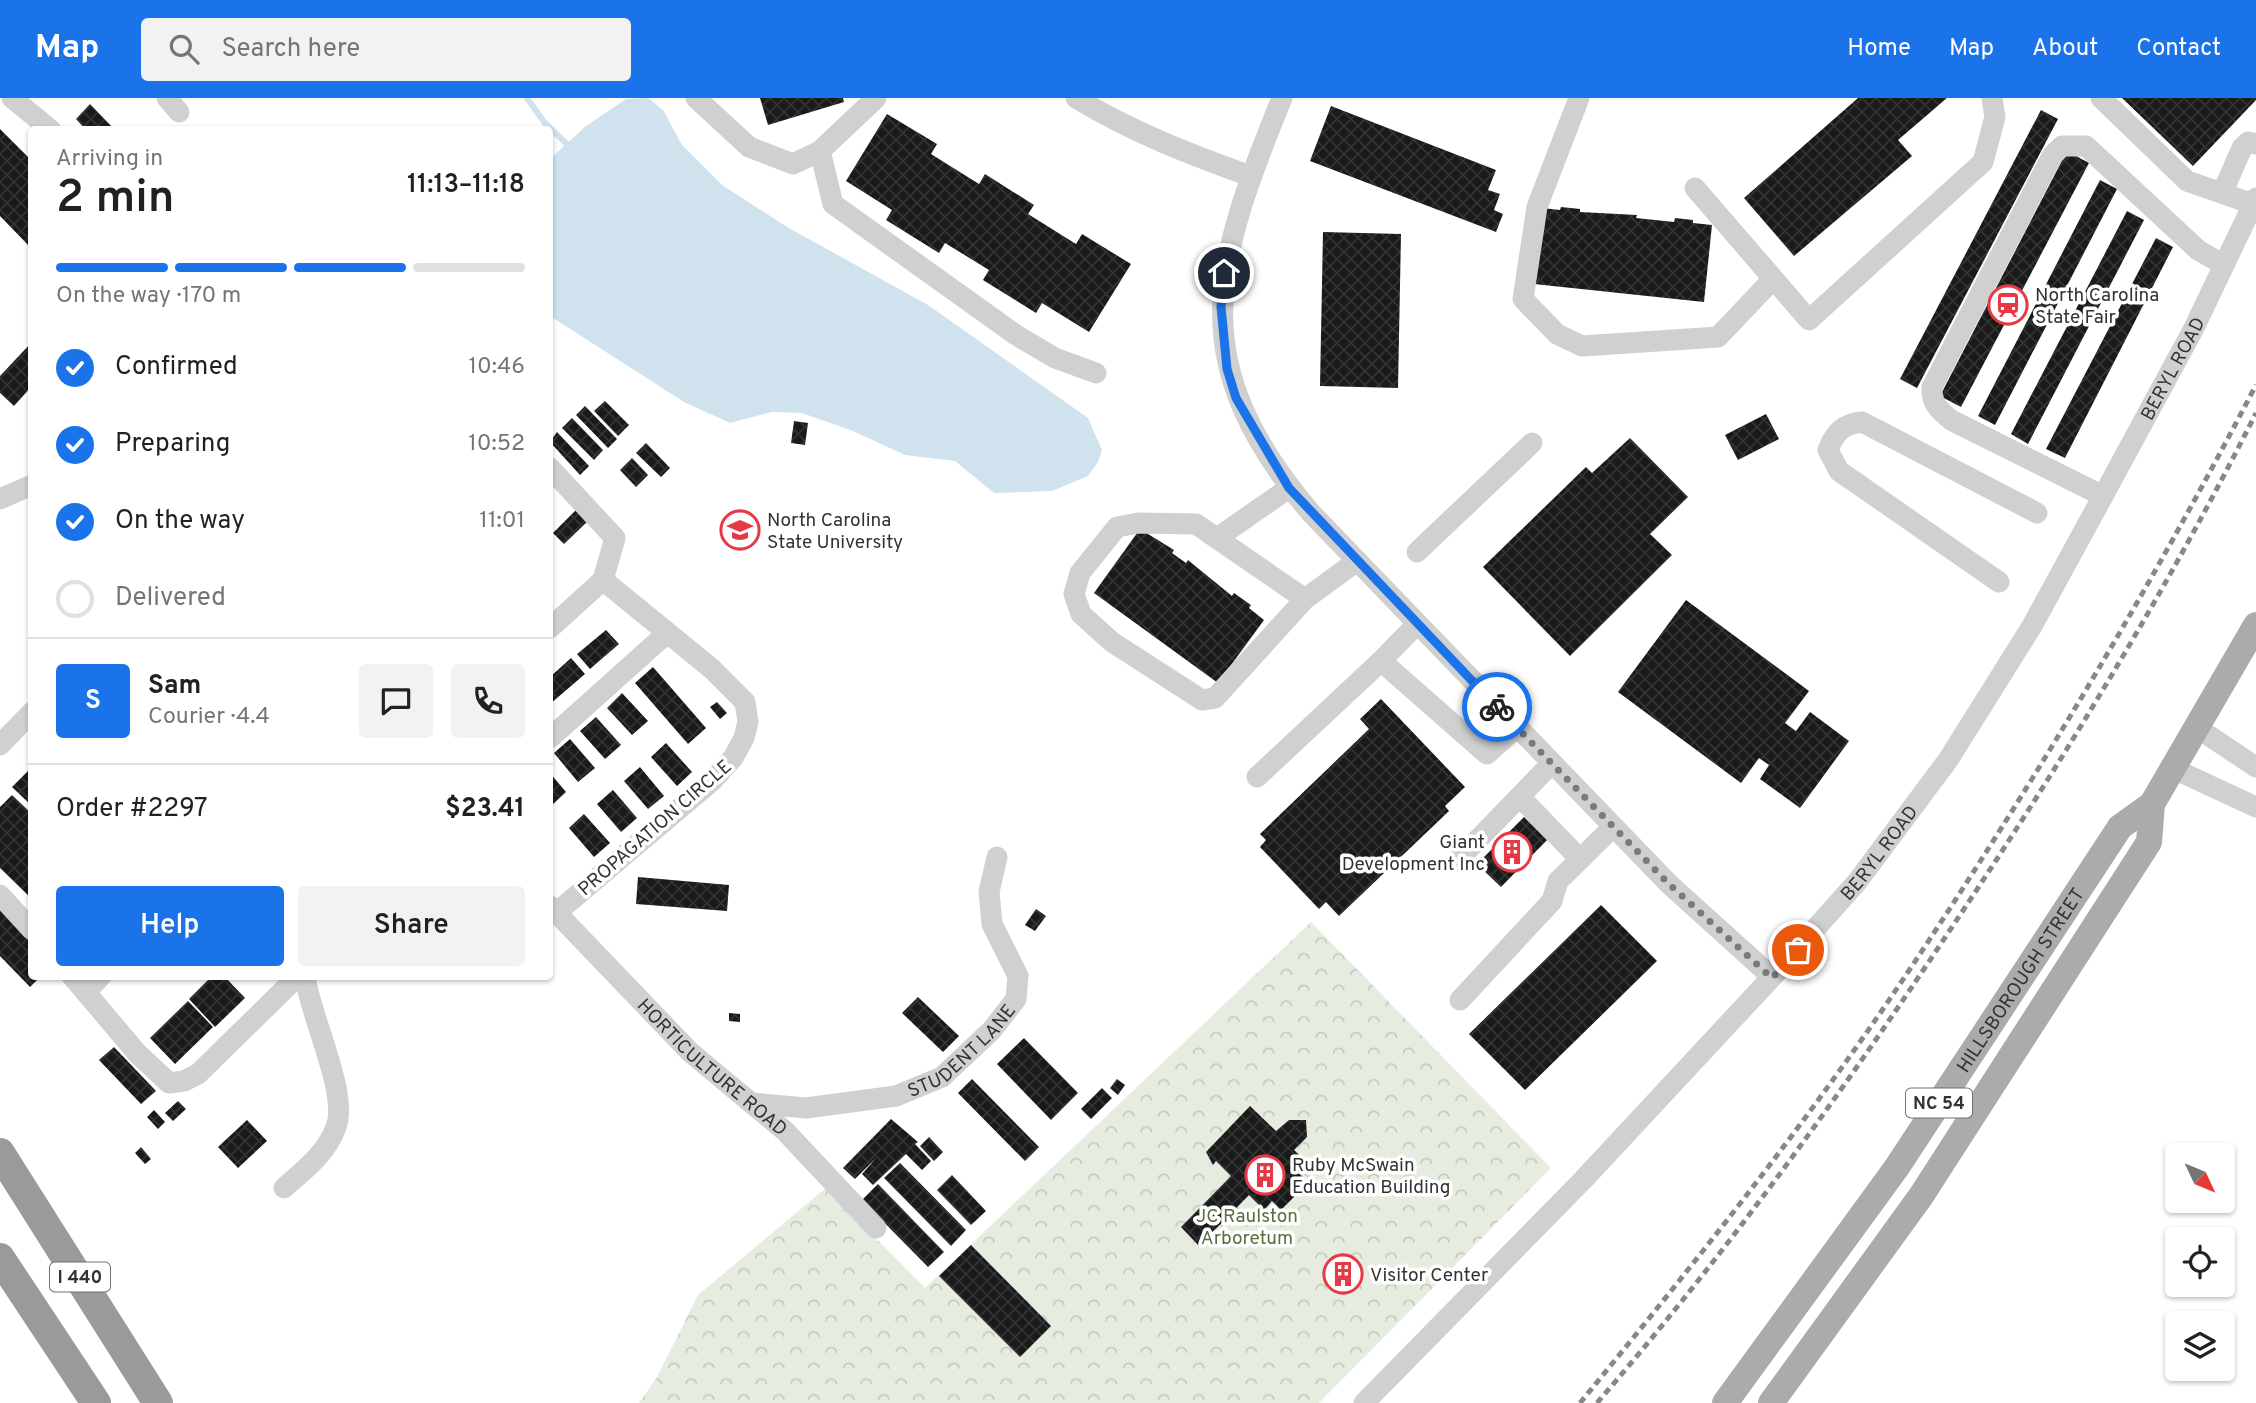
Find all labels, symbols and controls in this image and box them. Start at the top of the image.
search box [141,18,631,81]
text: Map [35,28,99,70]
icon: search [165,30,203,68]
text: Search here [221,33,360,66]
text: Home [1847,34,1911,64]
text: Map [1949,34,1994,64]
text: About [2032,34,2098,64]
text: Contact [2136,34,2221,64]
text: Arriving in [56,145,163,174]
text: 11:13–11:18 [407,169,525,202]
text: 2 min [56,170,175,229]
pin [1194,243,1254,303]
icon: home [1205,254,1243,292]
text: On the way · 170 m [56,282,241,311]
station icon: North Carolina State Fair [1987,284,2029,326]
place label: North Carolina State Fair [2035,284,2159,330]
street label: BERYL ROAD [2136,314,2211,425]
icon: check [56,349,94,387]
text: Confirmed [115,351,238,384]
text: 10:46 [468,353,525,382]
icon: check [56,426,94,464]
text: Preparing [115,428,230,461]
text: 10:52 [468,430,525,459]
icon: check [56,503,94,541]
text: On the way [115,505,245,538]
text: 11:01 [479,507,525,536]
school or university icon: North Carolina State University [719,509,761,551]
place label: North Carolina State University [767,509,903,555]
text: Delivered [115,582,226,615]
button: chat [359,664,433,738]
button: phone [451,664,525,738]
text: Sam [148,670,201,703]
courier [1462,672,1532,742]
text: S [85,685,101,718]
icon: bike [1478,688,1516,726]
text: Courier · 4.4 [148,703,270,732]
street label: PROPAGATION CIRCLE [574,755,737,902]
text: Order #2297 [56,793,208,826]
text: $23.41 [445,793,525,826]
street label: BERYL ROAD [1836,801,1924,906]
place label: Giant Development Inc [1342,831,1485,877]
building icon: Giant Development Inc [1491,831,1533,873]
street label: HILLSBOROUGH STREET [1952,884,2091,1078]
button: Help [56,886,284,966]
button: Share [298,886,525,966]
pin [1768,920,1828,980]
icon: bag [1779,931,1817,969]
street label: HORTICULTURE ROAD [631,994,792,1142]
street label: STUDENT LANE [904,1000,1022,1104]
road number: NC 54 [1906,1088,1972,1118]
north arrow [2165,1143,2235,1213]
map controls [2165,1143,2235,1381]
building icon: Ruby McSwain Education Building [1244,1154,1286,1196]
place label: Ruby McSwain Education Building [1292,1154,1450,1200]
park label: JC Raulston Arboretum [1196,1205,1298,1251]
button: locate [2165,1227,2235,1297]
building icon: Visitor Center [1322,1253,1364,1295]
road number: I 440 [50,1262,110,1292]
place label: Visitor Center [1370,1264,1489,1288]
button: layers [2165,1311,2235,1381]

